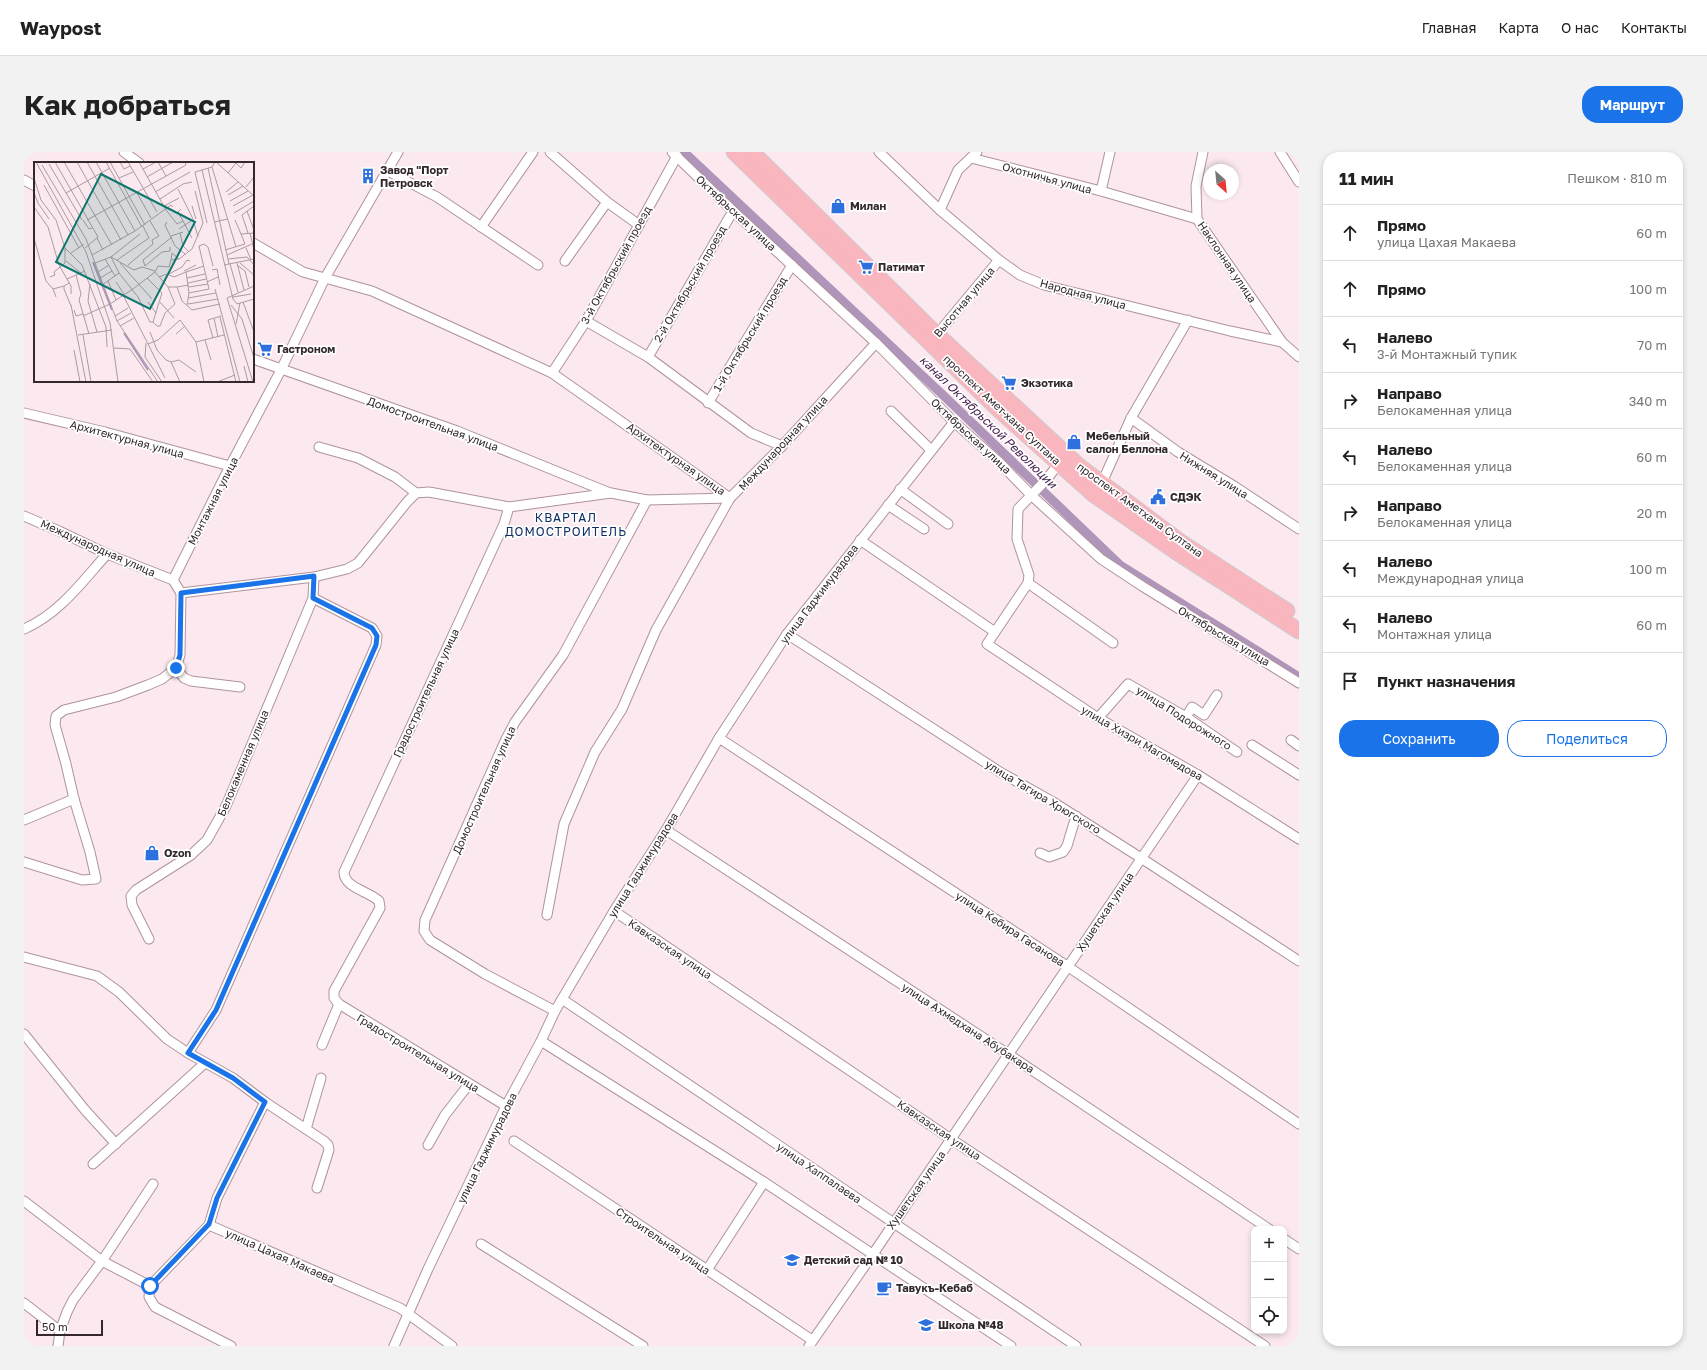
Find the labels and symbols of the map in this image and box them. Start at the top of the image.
street label: Охотничья улица [1001,159,1093,196]
inset map [34,162,254,382]
place label: Завод "Порт Петровск [380,163,449,189]
north arrow [1203,164,1239,200]
building icon: Завод "Порт Петровск [359,167,377,185]
street label: Октябрьская улица [694,172,779,253]
shop icon: Милан [829,197,847,215]
place label: Милан [850,199,886,212]
street label: 3-й Октябрьский проезд [578,203,654,326]
street label: Наклонная улица [1195,219,1259,305]
street label: 2-й Октябрьский проезд [651,223,728,344]
supermarket icon: Патимат [857,258,875,276]
place label: Патимат [878,260,925,273]
street label: Высотная улица [931,264,997,339]
street label: 1-й Октябрьский проезд [710,274,789,393]
street label: Народная улица [1039,276,1128,311]
supermarket icon: Гастроном [256,340,274,358]
place label: Гастроном [277,342,335,355]
water label: канал Октябрьской Революции [917,352,1060,492]
street label: проспект Амет-хана Султана [941,352,1064,467]
supermarket icon: Экзотика [1000,374,1018,392]
place label: Экзотика [1021,376,1073,389]
street label: Международная улица [736,393,830,493]
street label: Домостроительная улица [366,394,500,453]
street label: Октябрьская улица [929,395,1014,476]
street label: Архитектурная улица [69,417,185,460]
street label: Архитектурная улица [624,420,728,498]
place label: Мебельный салон Беллона [1086,429,1168,455]
shop icon: Мебельный салон Беллона [1065,433,1083,451]
street label: Нижняя улица [1178,448,1251,501]
street label: Монтажная улица [185,455,240,547]
street label: проспект Аметхана Султана [1075,460,1206,560]
public building icon: СДЭК [1149,488,1167,506]
place label: СДЭК [1170,490,1202,503]
district label: КВАРТАЛ ДОМОСТРОИТЕЛЬ [505,510,627,539]
street label: Международная улица [39,516,158,579]
street label: улица Гаджимурадова [777,541,860,646]
street label: Октябрьская улица [1176,603,1273,668]
street label: Градостроительная улица [390,626,461,759]
route end [167,659,185,677]
street label: улица Подорожного [1134,683,1235,752]
street label: улица Хизри Магомедова [1079,702,1205,783]
street label: Белокаменная улица [214,708,271,818]
street label: Домостроительная улица [449,724,518,856]
street label: улица Тагира Хрюгского [983,757,1104,836]
street label: улица Гаджимурадова [605,810,680,920]
shop icon: Ozon [143,844,161,862]
place label: Ozon [164,846,192,859]
street label: Хушетская улица [1073,869,1136,954]
street label: улица Кебира Гасанова [953,889,1067,969]
street label: Кавказская улица [626,916,714,981]
street label: улица Ахмедхана Абубакара [900,980,1037,1075]
street label: Градостроительная улица [355,1011,482,1094]
street label: улица Гаджимурадова [454,1090,519,1205]
street label: Кавказская улица [895,1097,983,1162]
street label: улица Хаппалаева [775,1139,864,1206]
street label: Хушетская улица [884,1148,948,1232]
street label: Строительная улица [614,1204,713,1277]
street label: улица Цахая Макаева [224,1226,337,1285]
school or university icon: Детский сад № 10 [783,1251,801,1269]
place label: Детский сад № 10 [804,1253,903,1266]
route start [141,1277,159,1295]
cafe icon: Тавукъ-Кебаб [875,1279,893,1297]
place label: Тавукъ-Кебаб [896,1281,973,1294]
school or university icon: Школа №48 [917,1316,935,1334]
scale bar [36,1318,103,1337]
place label: Школа №48 [938,1318,1003,1331]

